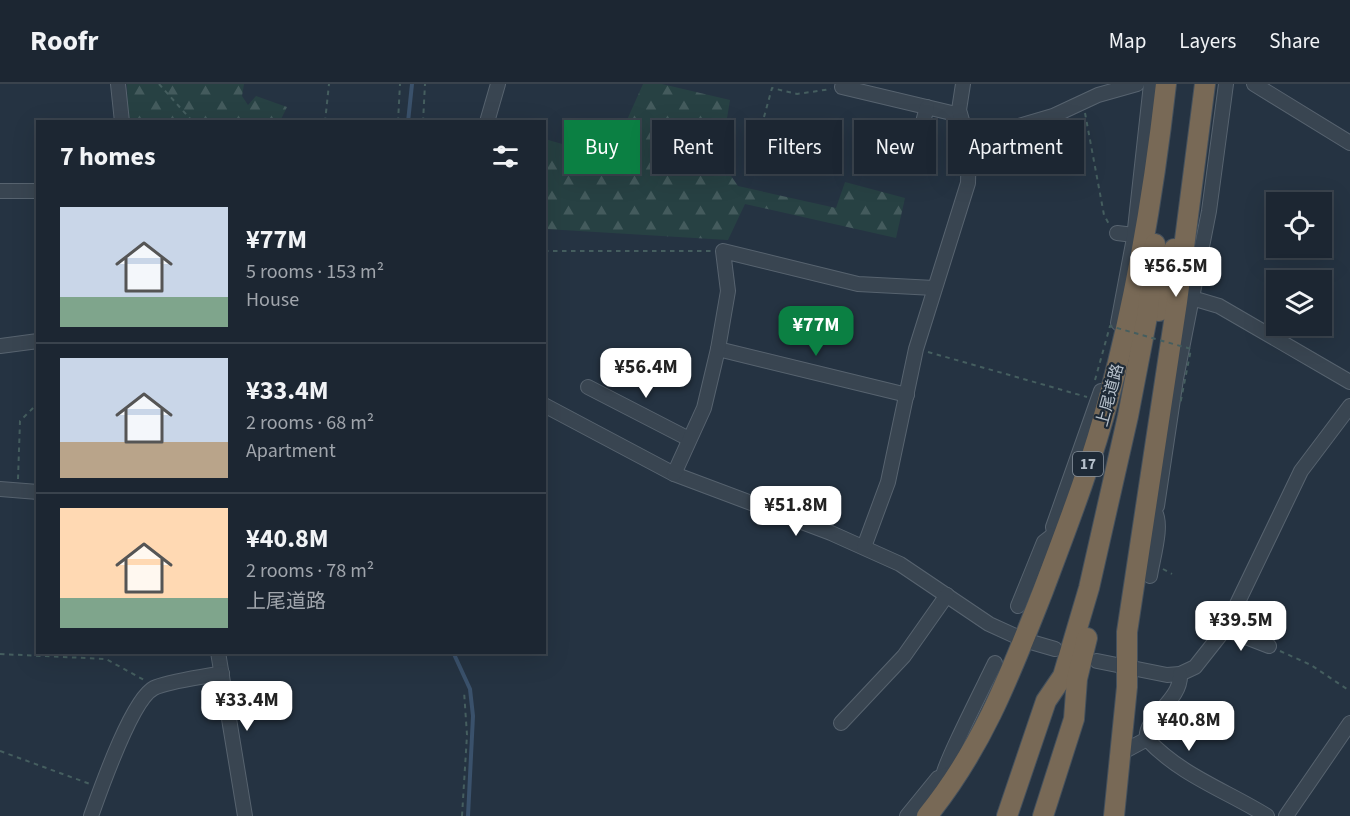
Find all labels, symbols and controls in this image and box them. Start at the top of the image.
text: Roofr [30,21,99,61]
text: Map [1109,26,1146,56]
text: Layers [1179,26,1236,56]
text: Share [1269,26,1320,56]
chip: Buy [564,120,640,174]
chip: Rent [652,120,734,174]
chip: Filters [746,120,842,174]
chip: New [854,120,936,174]
chip: Apartment [948,120,1084,174]
text: 7 homes [60,138,155,175]
icon: filters [489,140,522,173]
map controls [1266,192,1332,336]
button: locate [1266,192,1332,258]
text: ¥77M [246,221,307,258]
icon: home [108,231,180,303]
pin: ¥56.5M [1127,247,1225,298]
text: ¥56.5M [1144,252,1208,280]
text: 5 rooms · 153 m² [246,258,384,286]
button: layers [1266,270,1332,336]
text: House [246,286,299,314]
pin: ¥77M [780,306,852,357]
text: ¥77M [793,311,839,339]
pin: ¥56.4M [597,348,695,399]
text: ¥56.4M [614,353,678,381]
street label: 上尾道路 [1091,361,1129,429]
text: ¥33.4M [246,372,329,409]
icon: home [108,382,180,454]
text: 2 rooms · 68 m² [246,409,374,437]
text: Apartment [246,437,336,465]
road number: 17 [1073,452,1103,476]
pin: ¥51.8M [747,486,845,537]
text: ¥51.8M [764,491,828,519]
text: ¥40.8M [246,520,329,557]
icon: home [108,532,180,604]
text: 2 rooms · 78 m² [246,557,374,585]
text: 上尾道路 [246,588,326,616]
pin: ¥39.5M [1192,601,1290,652]
text: ¥39.5M [1209,606,1273,634]
pin: ¥33.4M [198,681,296,732]
text: ¥33.4M [215,686,279,714]
pin: ¥40.8M [1140,701,1238,752]
text: ¥40.8M [1157,706,1221,734]

